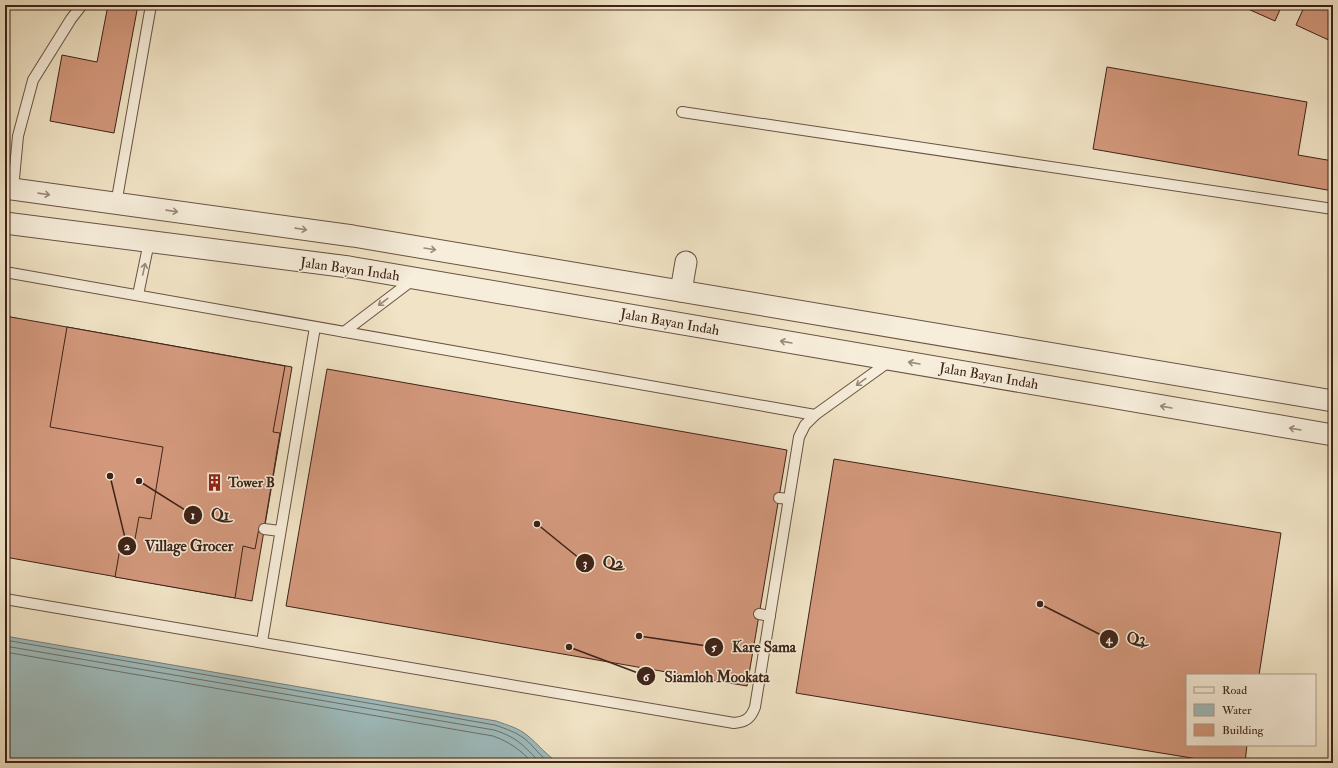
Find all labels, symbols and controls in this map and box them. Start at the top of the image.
one-way arrow [37,190,50,198]
one-way arrow [165,208,178,215]
one-way arrow [294,225,307,233]
one-way arrow [423,245,436,253]
street label: Jalan Bayan Indah [298,253,401,285]
one-way arrow [140,263,148,276]
one-way arrow [378,298,389,306]
street label: Jalan Bayan Indah [618,305,721,340]
one-way arrow [780,337,793,345]
one-way arrow [908,359,921,367]
street label: Jalan Bayan Indah [937,359,1040,394]
one-way arrow [855,378,866,386]
one-way arrow [1160,403,1173,411]
one-way arrow [1288,425,1301,433]
building icon: Tower B [205,472,225,492]
place label: Tower B [227,474,275,491]
callout: Q1 [183,501,237,528]
text: Q1 [211,506,234,525]
text: 1 [191,508,195,523]
callout: Village Grocer [117,533,241,560]
text: Village Grocer [144,537,234,557]
text: 2 [124,539,130,554]
callout: Q2 [575,549,631,576]
text: Q2 [603,554,626,573]
text: 3 [583,556,588,571]
callout: Q3 [1099,625,1153,652]
text: Q3 [1127,630,1150,649]
text: 4 [1105,632,1114,647]
callout: Kare Sama [704,634,804,661]
text: Kare Sama [732,638,797,657]
text: 5 [711,640,717,655]
callout: Siamloh Mookata [636,663,777,690]
text: Siamloh Mookata [665,668,770,687]
text: 6 [643,670,650,685]
legend [1186,674,1316,746]
text: Road [1222,683,1247,698]
text: Water [1221,703,1252,718]
text: Building [1222,723,1265,738]

